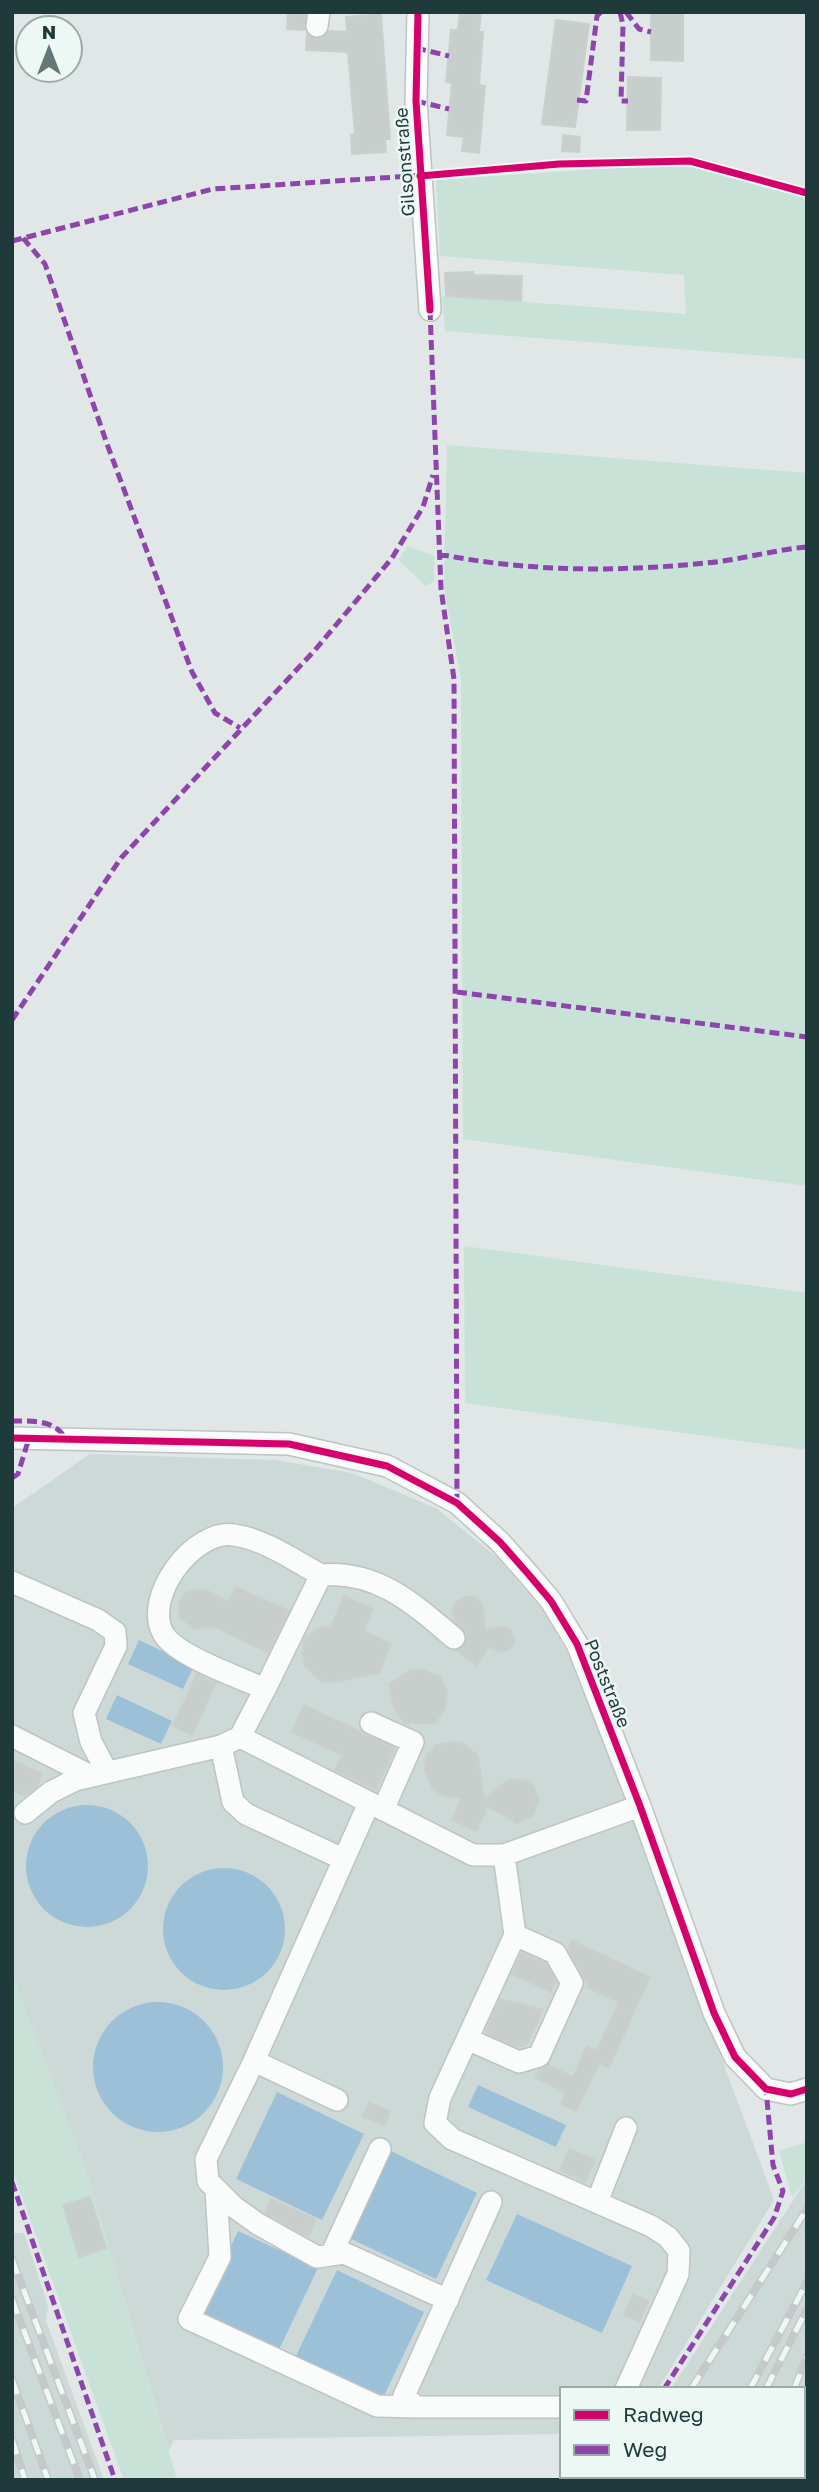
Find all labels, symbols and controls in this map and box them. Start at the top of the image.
north arrow [14,14,84,84]
text: N [42,20,56,43]
street label: Gilsonstraße [389,107,419,217]
street label: Poststraße [580,1635,636,1731]
legend [560,2387,805,2478]
text: Radweg [623,2401,704,2427]
text: Weg [623,2436,667,2462]

